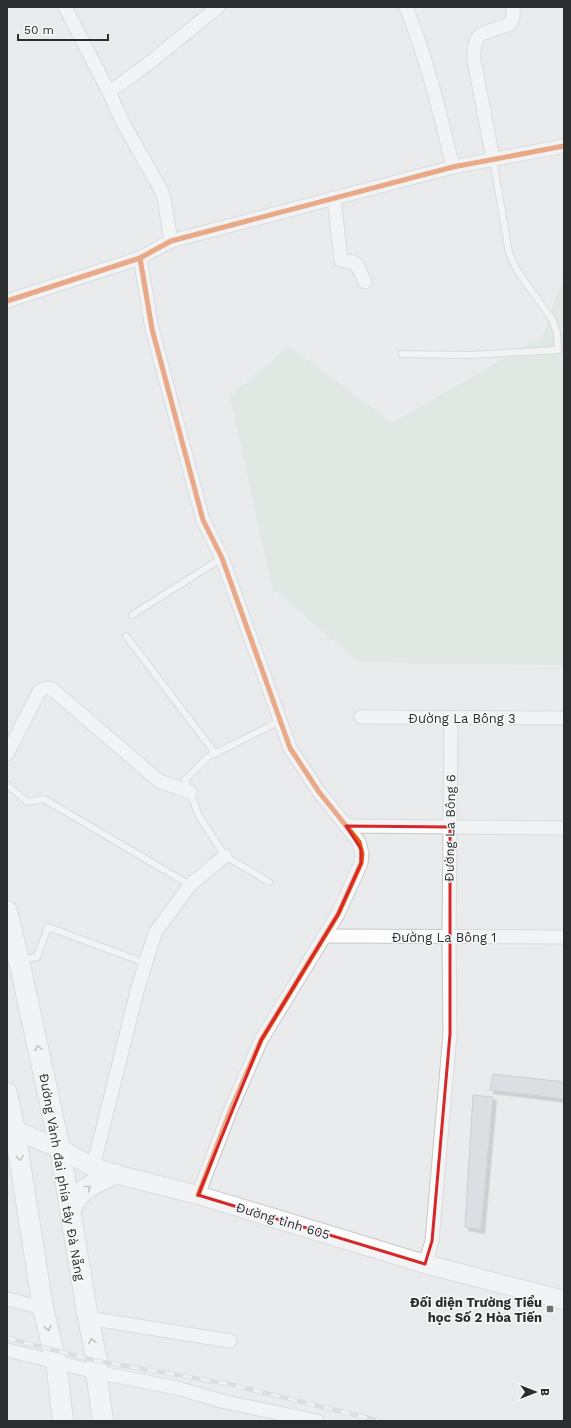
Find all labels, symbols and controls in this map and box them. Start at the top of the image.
scale bar [18,16,108,42]
text: 50 m [24,23,54,37]
street label: Đường La Bông 3 [408,711,516,726]
street label: Đường La Bông 6 [442,774,458,882]
street label: Đường La Bông 1 [392,930,496,945]
one-way arrow [35,1045,43,1051]
street label: Đường Vành đai phía tây Đà Nẵng [36,1072,88,1282]
one-way arrow [15,1155,24,1161]
one-way arrow [83,1186,91,1193]
street label: Đường tỉnh 605 [234,1200,332,1242]
place label: Đối diện Trường Tiểu học Số 2 Hòa Tiến [410,1294,542,1325]
marker: Đối diện Trường Tiểu học Số 2 Hòa Tiến [545,1304,555,1314]
one-way arrow [43,1325,51,1331]
one-way arrow [89,1338,97,1344]
north arrow [515,1372,555,1412]
text: B [538,1388,551,1396]

